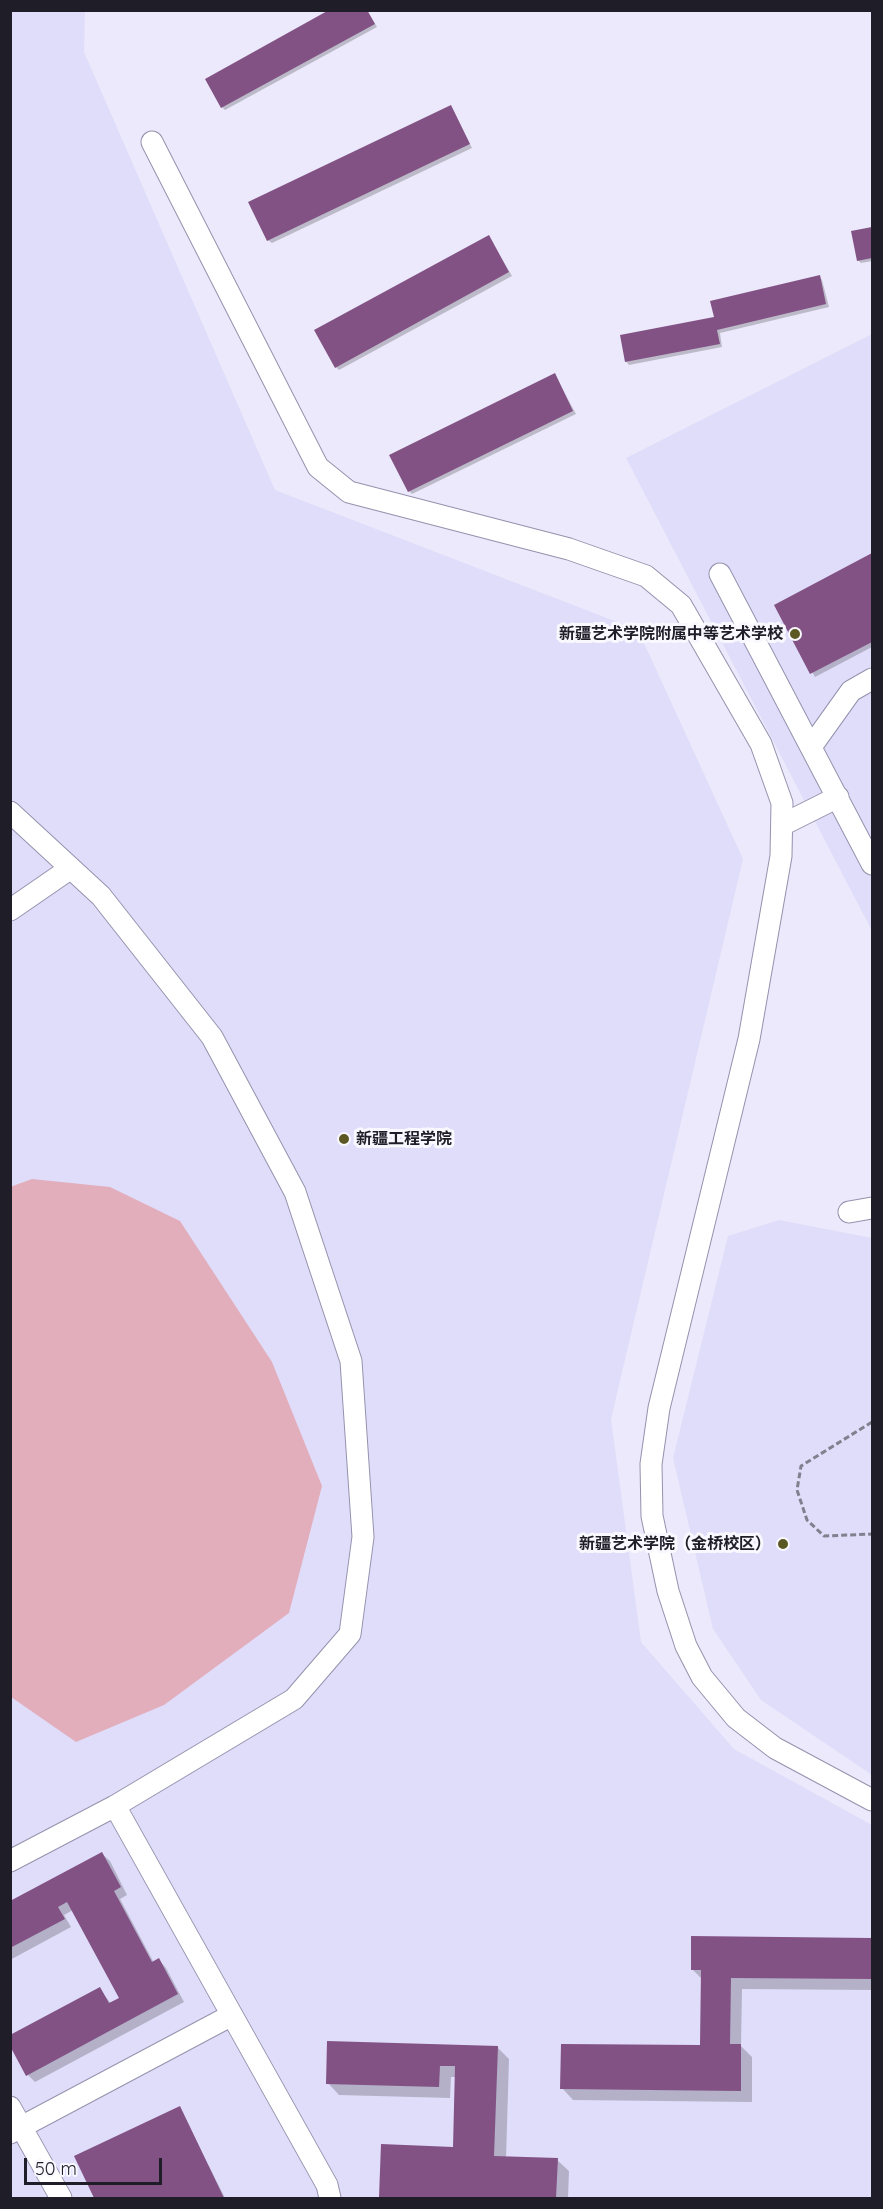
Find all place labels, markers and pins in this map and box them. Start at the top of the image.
place label: 新疆艺术学院附属中等艺术学校 [559,624,783,644]
marker: 新疆艺术学院附属中等艺术学校 [788,627,802,641]
place label: 新疆工程学院 [356,1129,452,1149]
marker: 新疆工程学院 [337,1132,351,1146]
place label: 新疆艺术学院（金桥校区） [579,1534,771,1554]
marker: 新疆艺术学院（金桥校区） [776,1537,790,1551]

